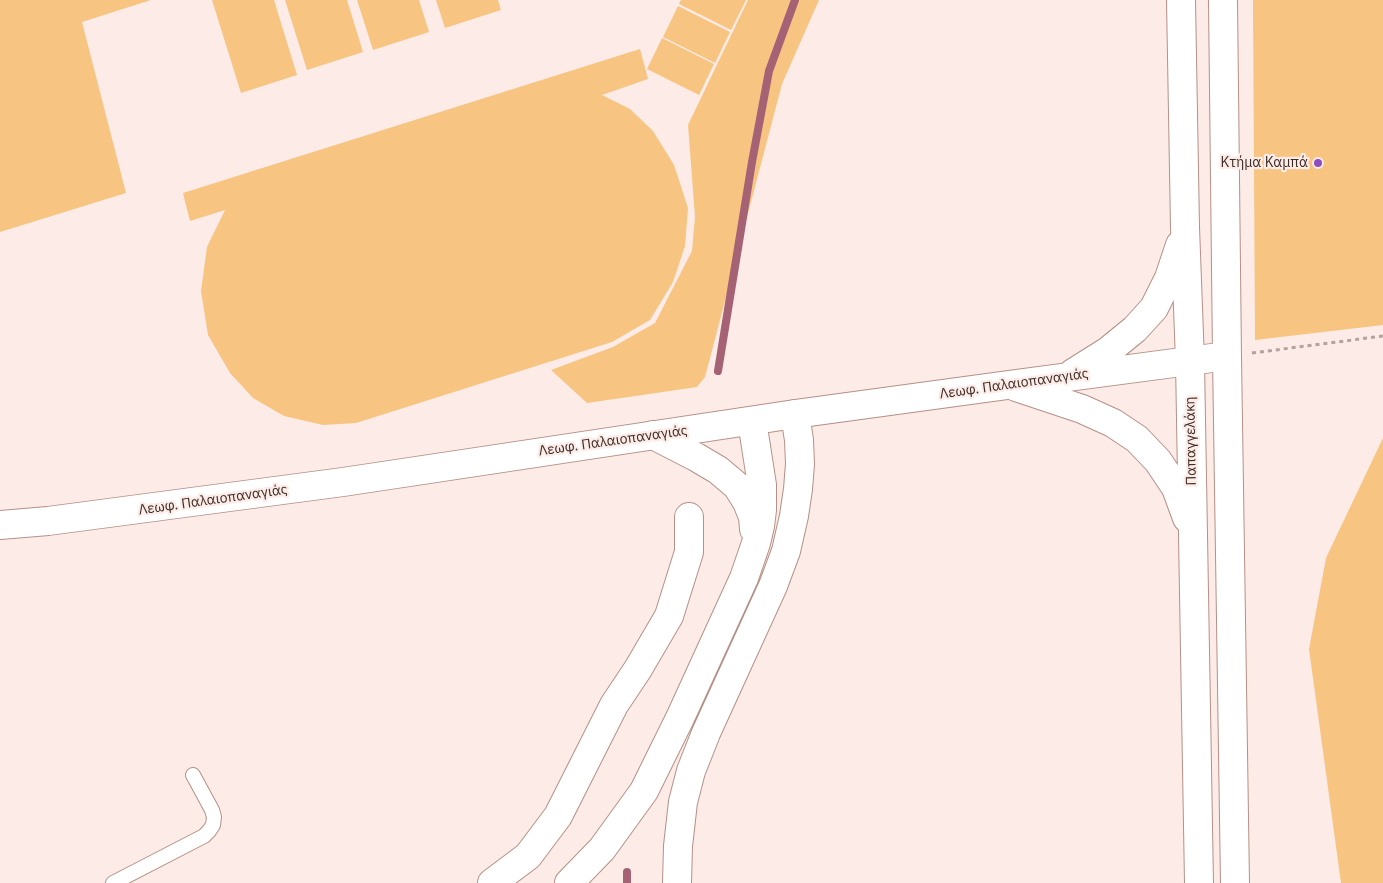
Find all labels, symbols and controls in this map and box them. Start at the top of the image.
place label: Kτήμα Καμπά [1221,155,1308,171]
marker: Kτήμα Καμπά [1312,157,1324,169]
street label: Λεωφ. Παλαιοπαναγιάς [938,365,1090,403]
street label: Παπαγγελάκη [1182,396,1200,486]
street label: Λεωφ. Παλαιοπαναγιάς [537,422,689,460]
street label: Λεωφ. Παλαιοπαναγιάς [137,481,289,519]

